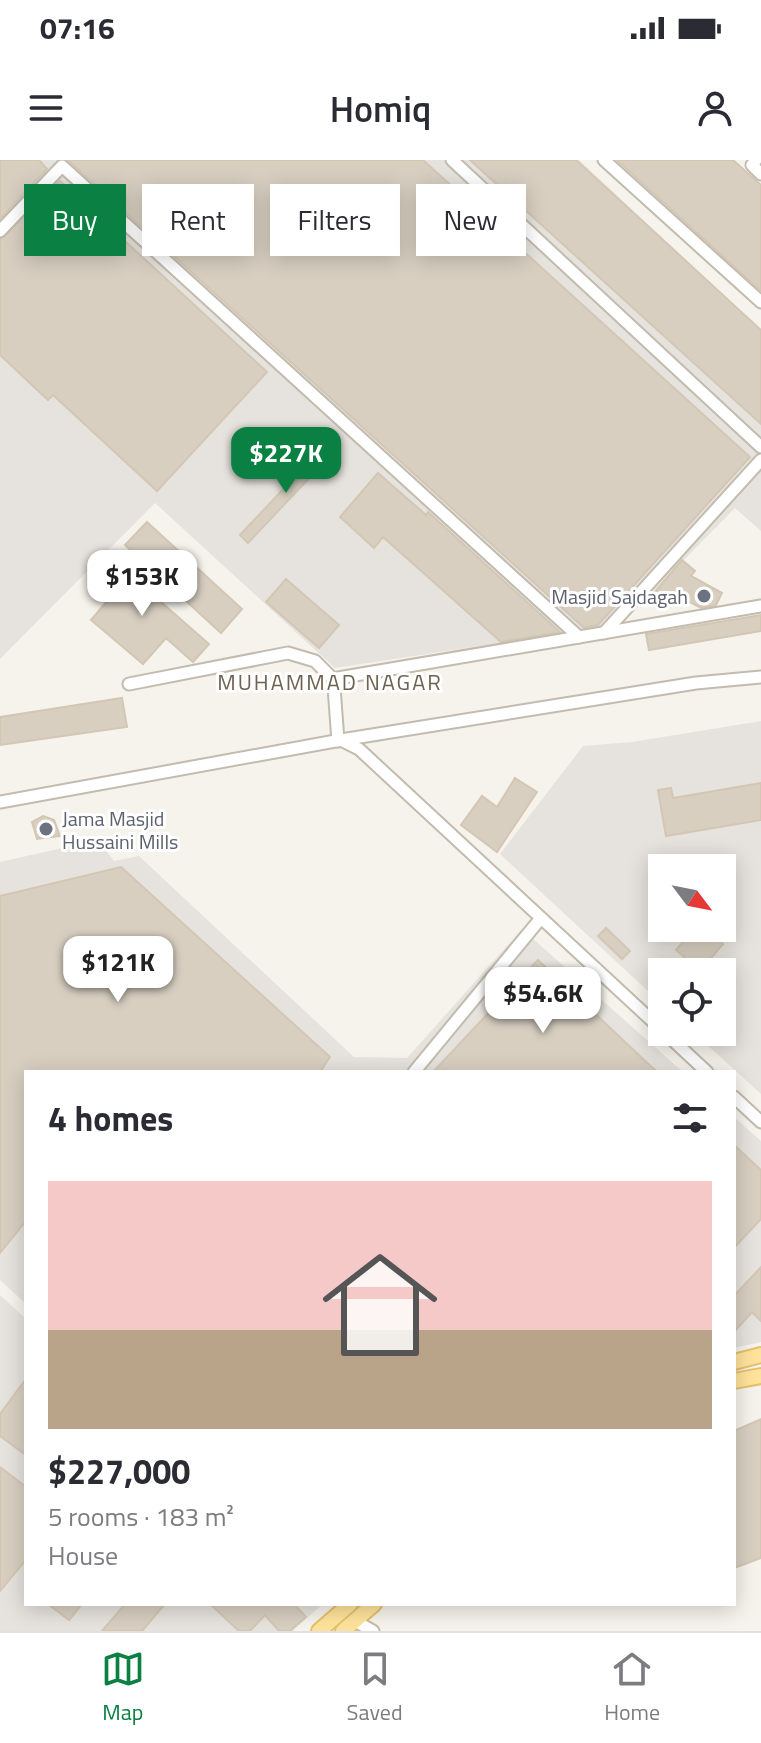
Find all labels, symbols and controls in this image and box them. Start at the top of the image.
text: 07:16 [40,5,115,51]
text: Homiq [330,81,431,136]
icon: menu [24,86,68,130]
icon: person [693,86,737,130]
chip: Buy [24,184,126,256]
chip: Rent [142,184,254,256]
chip: Filters [270,184,400,256]
chip: New [416,184,526,256]
pin: $227K [230,427,342,495]
text: $227K [249,433,323,472]
pin: $153K [86,550,198,618]
text: $153K [105,556,179,595]
place label: Masjid Sajdagah [551,581,688,612]
marker: Masjid Sajdagah [695,587,713,605]
district label: MUHAMMAD NAGAR [217,665,443,699]
place label: Jama Masjid Hussaini Mills [62,803,178,857]
marker: Jama Masjid Hussaini Mills [37,820,55,838]
north arrow [648,854,736,942]
map controls [648,854,736,1046]
pin: $121K [62,936,174,1004]
text: $121K [81,942,155,981]
button: locate [648,958,736,1046]
pin: $54.6K [478,967,608,1035]
text: $54.6K [503,973,583,1012]
text: 4 homes [48,1092,173,1144]
icon: filters [668,1096,712,1140]
icon: home [308,1233,452,1377]
text: $227,000 [48,1445,190,1497]
text: 5 rooms · 183 m² [48,1497,234,1536]
text: House [48,1536,118,1575]
tab: Map [101,1647,145,1729]
tab: Saved [347,1647,403,1729]
tab: Home [604,1647,660,1729]

